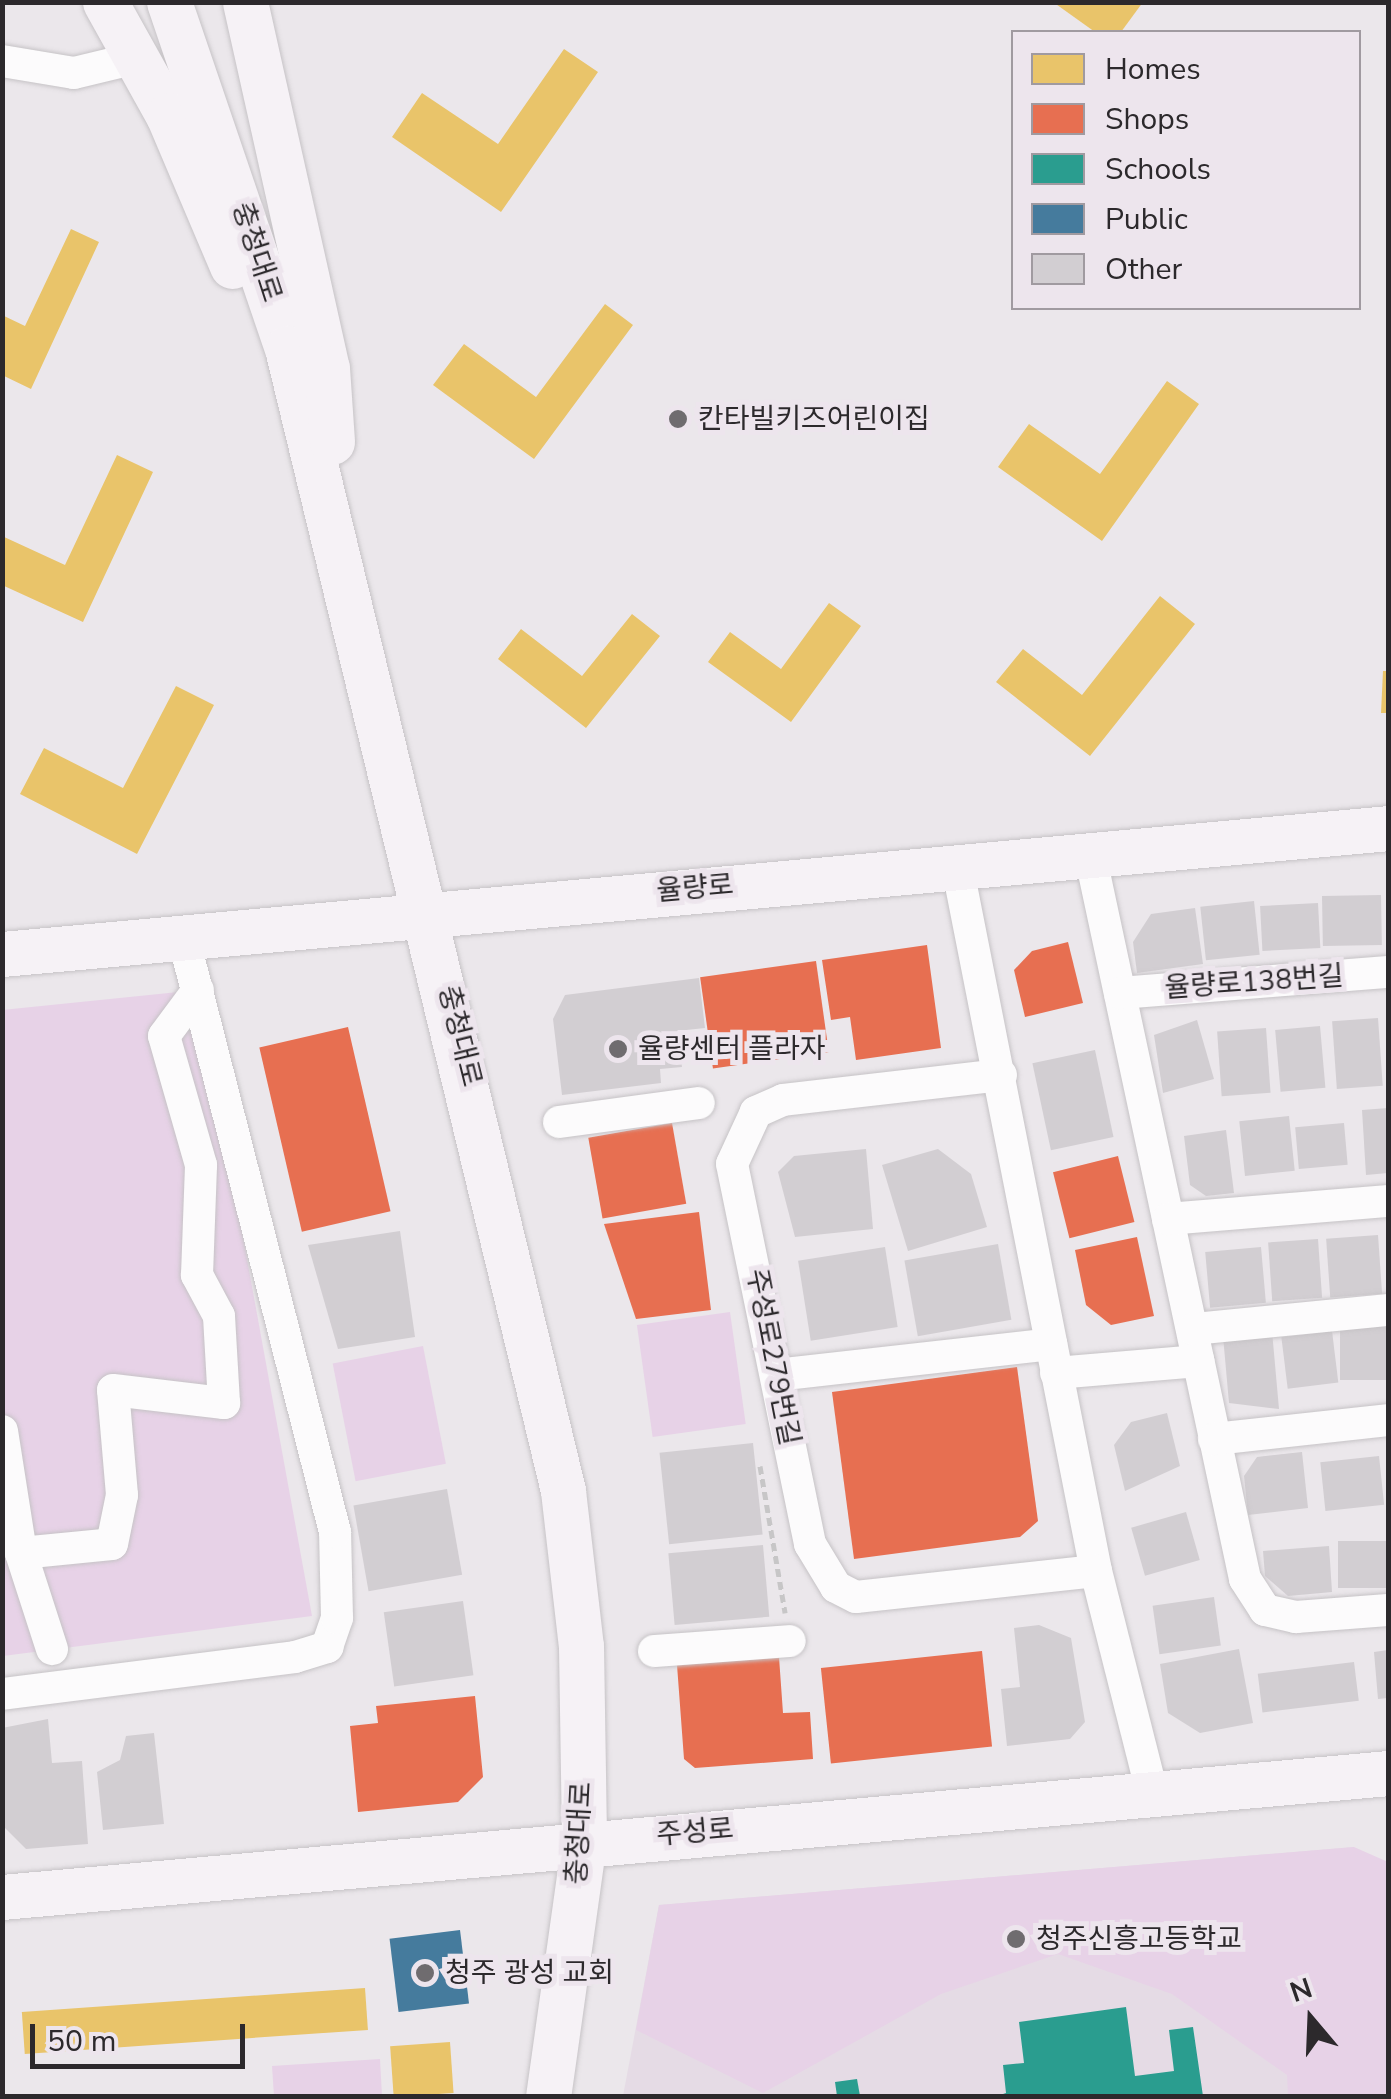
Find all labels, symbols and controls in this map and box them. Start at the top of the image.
legend [1011,30,1361,310]
text: Homes [1105,49,1201,90]
text: Shops [1105,99,1189,140]
text: Schools [1105,149,1211,190]
street label: 충청대로 [225,198,289,306]
text: Public [1105,199,1188,240]
text: Other [1105,249,1182,290]
place label: 칸타빌키즈어린이집 [698,402,930,436]
marker: 칸타빌키즈어린이집 [667,408,689,430]
street label: 율량로 [655,868,735,908]
street label: 율량로138번길 [1163,959,1345,1005]
street label: 충청대로 [431,982,489,1090]
place label: 율량센터 플라자 [638,1032,826,1066]
marker: 율량센터 플라자 [607,1038,629,1060]
street label: 주성로279번길 [739,1266,807,1448]
street label: 충청대로 [560,1781,598,1885]
street label: 주성로 [655,1812,735,1852]
place label: 청주신흥고등학교 [1036,1922,1242,1956]
marker: 청주신흥고등학교 [1005,1928,1027,1950]
place label: 청주 광성 교회 [445,1956,614,1990]
marker: 청주 광성 교회 [414,1962,436,1984]
north arrow [1261,1969,1361,2069]
text: N [1285,1969,1317,2012]
scale bar [35,2004,250,2066]
text: 50 m [47,2021,116,2062]

